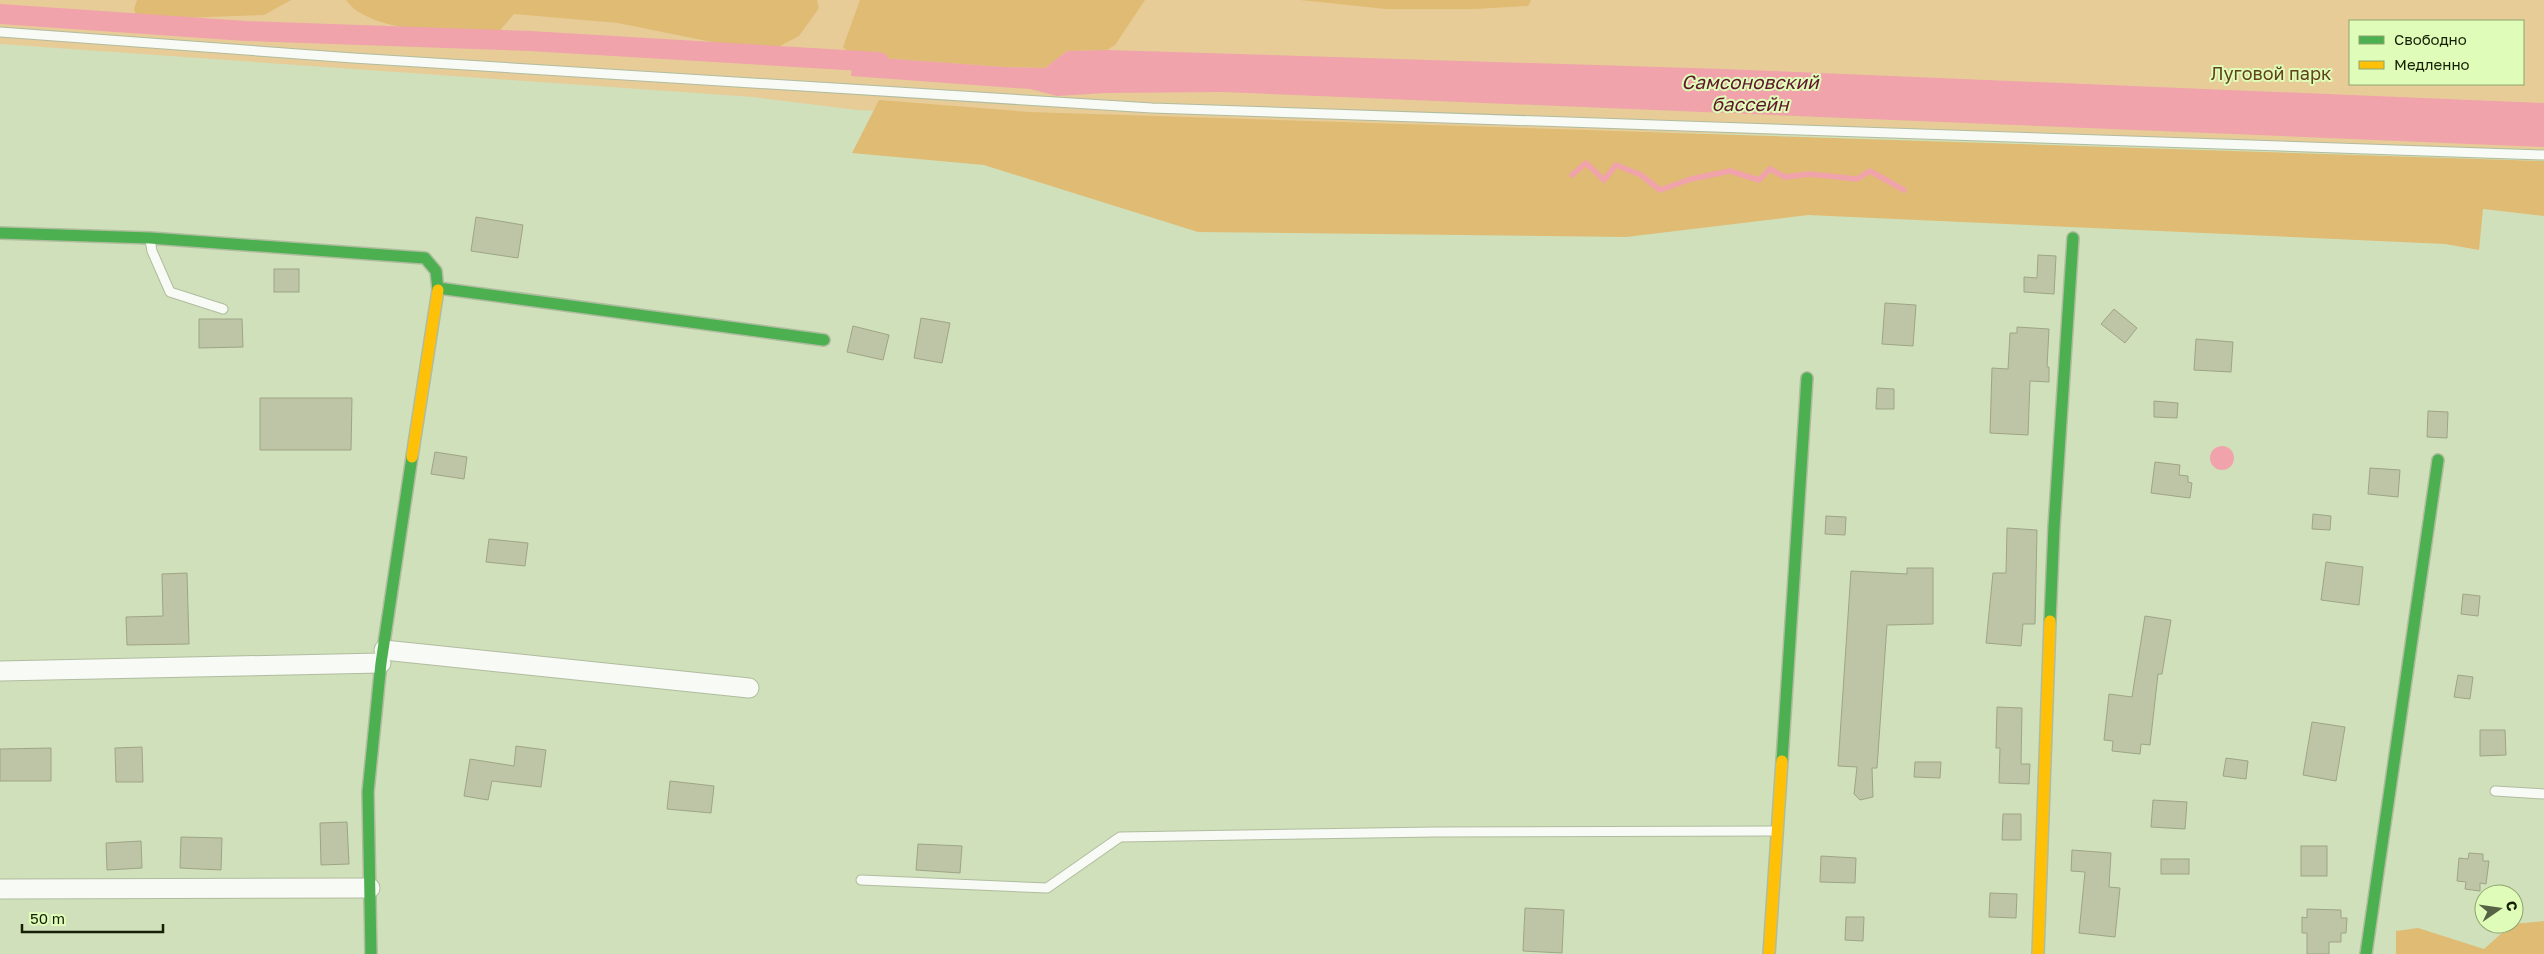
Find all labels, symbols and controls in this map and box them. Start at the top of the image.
legend [2349,20,2524,85]
text: Свободно [2394,30,2467,48]
text: Медленно [2394,55,2470,73]
park label: Луговой парк [2211,62,2331,84]
water label: Самсоновский бассейн [1681,70,1820,115]
north arrow [2474,884,2524,934]
text: С [2503,899,2522,913]
scale bar [22,902,164,934]
text: 50 m [30,909,65,927]

